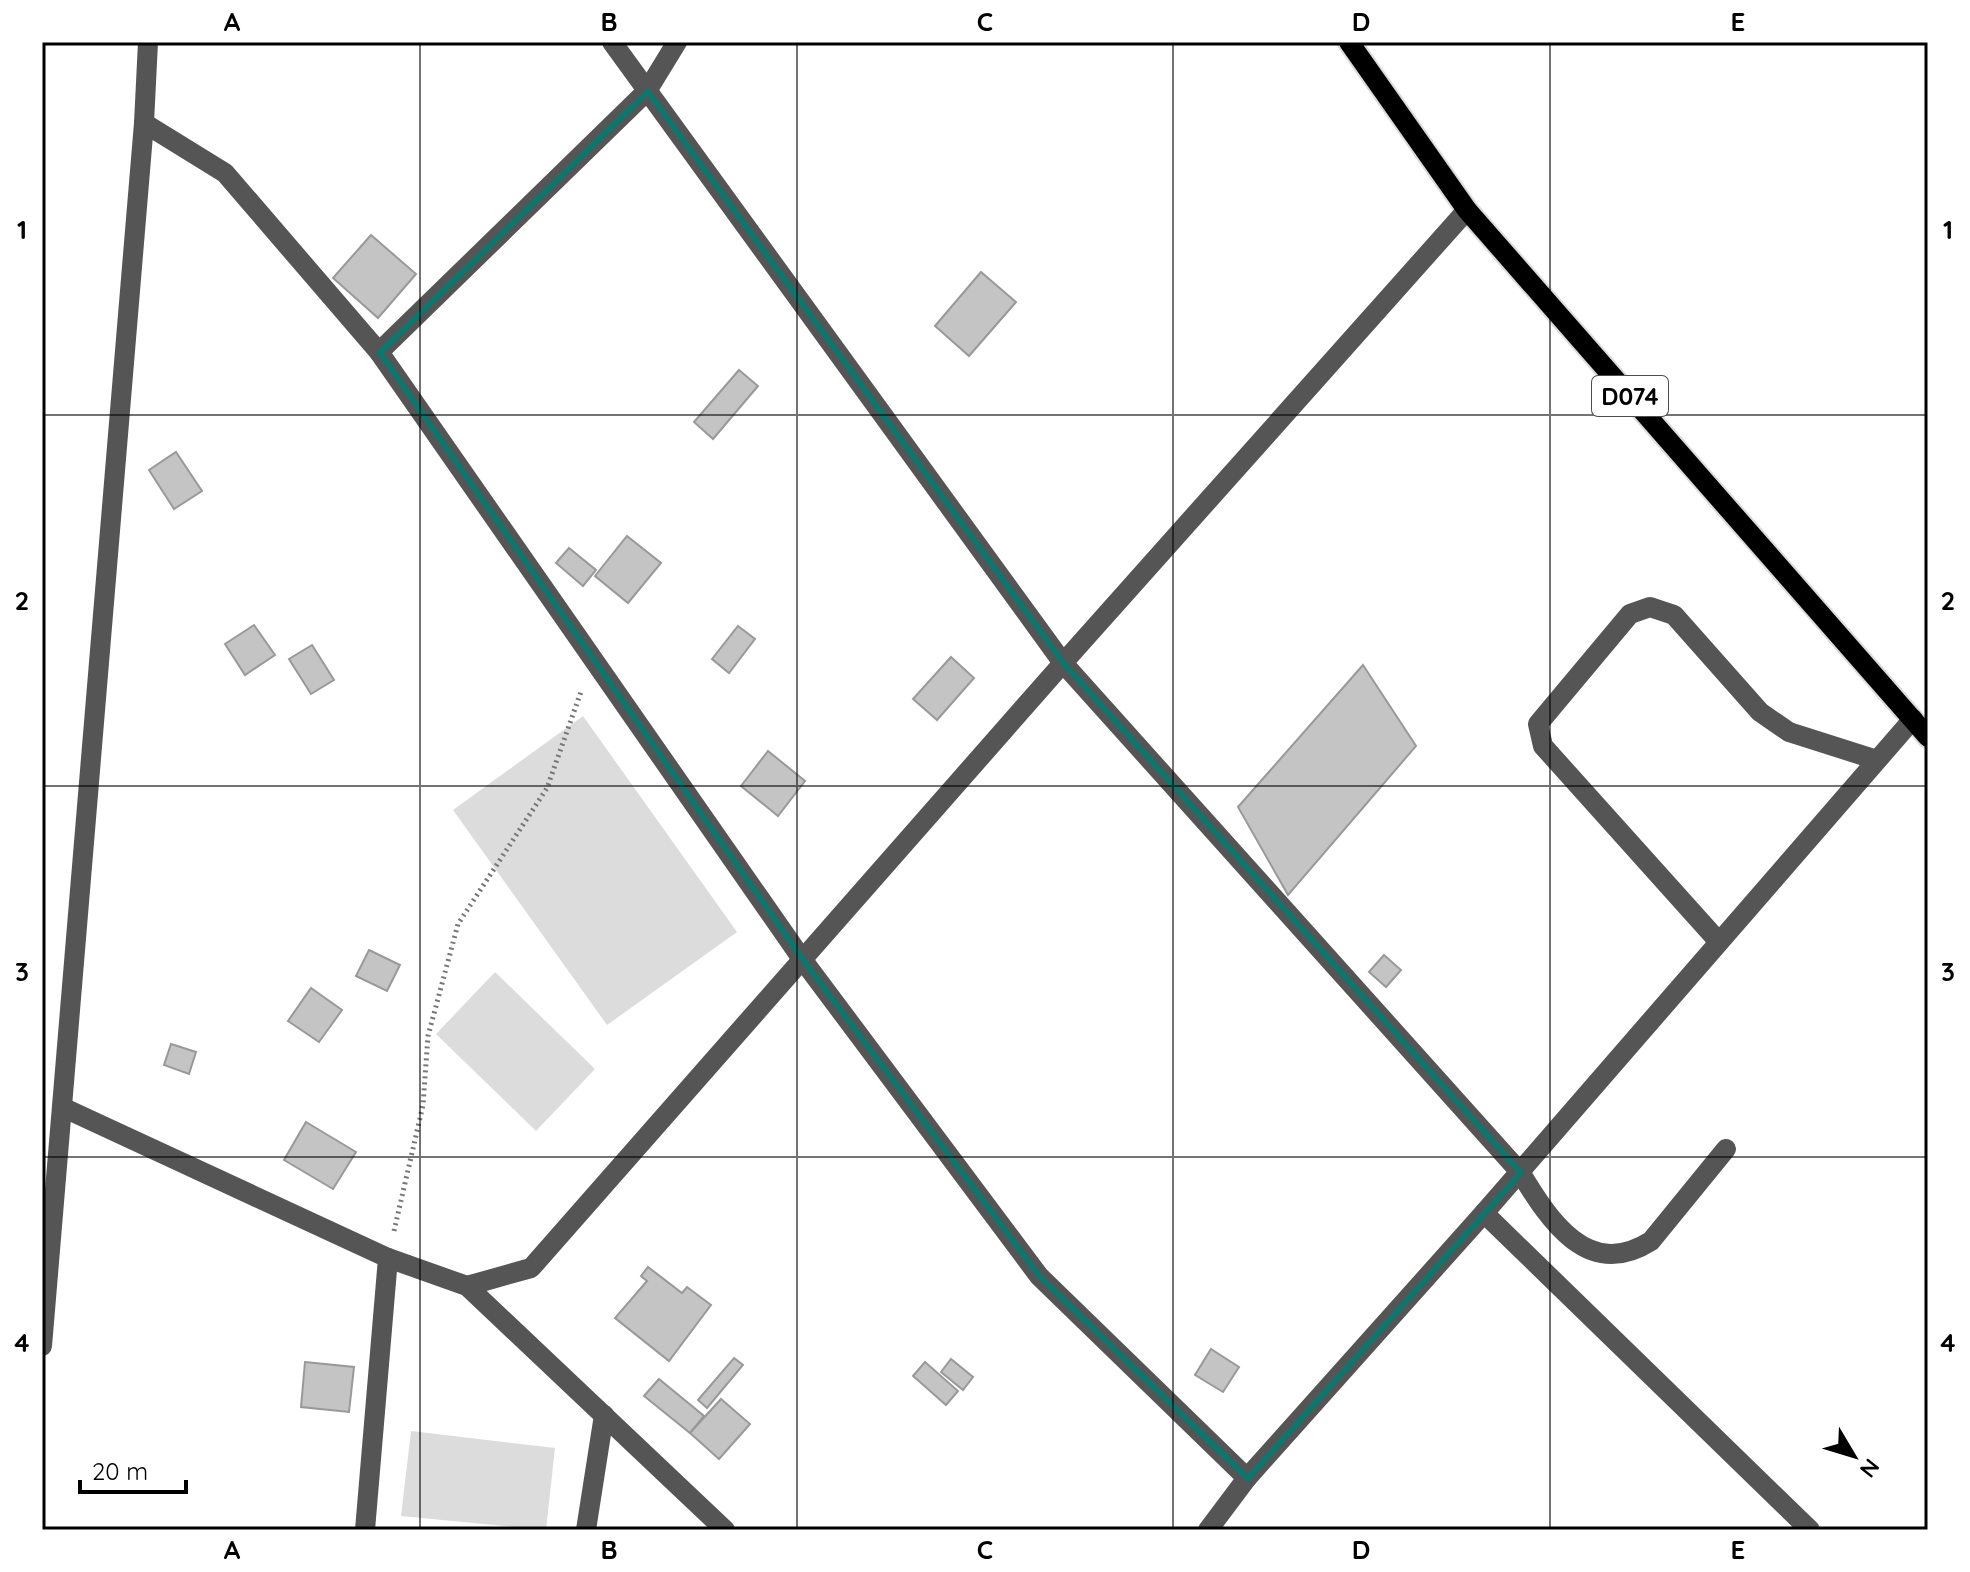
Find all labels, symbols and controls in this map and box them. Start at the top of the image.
text: A [224,5,241,38]
text: B [600,5,618,38]
text: C [977,5,993,38]
text: D [1352,5,1370,38]
text: E [1731,5,1745,38]
text: 1 [17,213,27,246]
text: 1 [1943,213,1953,246]
road number: D074 [1592,376,1668,416]
text: 2 [15,584,29,617]
text: 2 [1941,584,1955,617]
text: 3 [15,955,29,988]
text: 3 [1941,955,1955,988]
text: 4 [14,1326,30,1359]
text: 4 [1940,1326,1956,1359]
north arrow [1814,1416,1894,1496]
scale bar [80,1444,186,1494]
text: N [1854,1453,1886,1483]
text: 20 m [92,1456,148,1486]
text: A [224,1533,241,1566]
text: B [600,1533,618,1566]
text: C [977,1533,993,1566]
text: D [1352,1533,1370,1566]
text: E [1731,1533,1745,1566]

